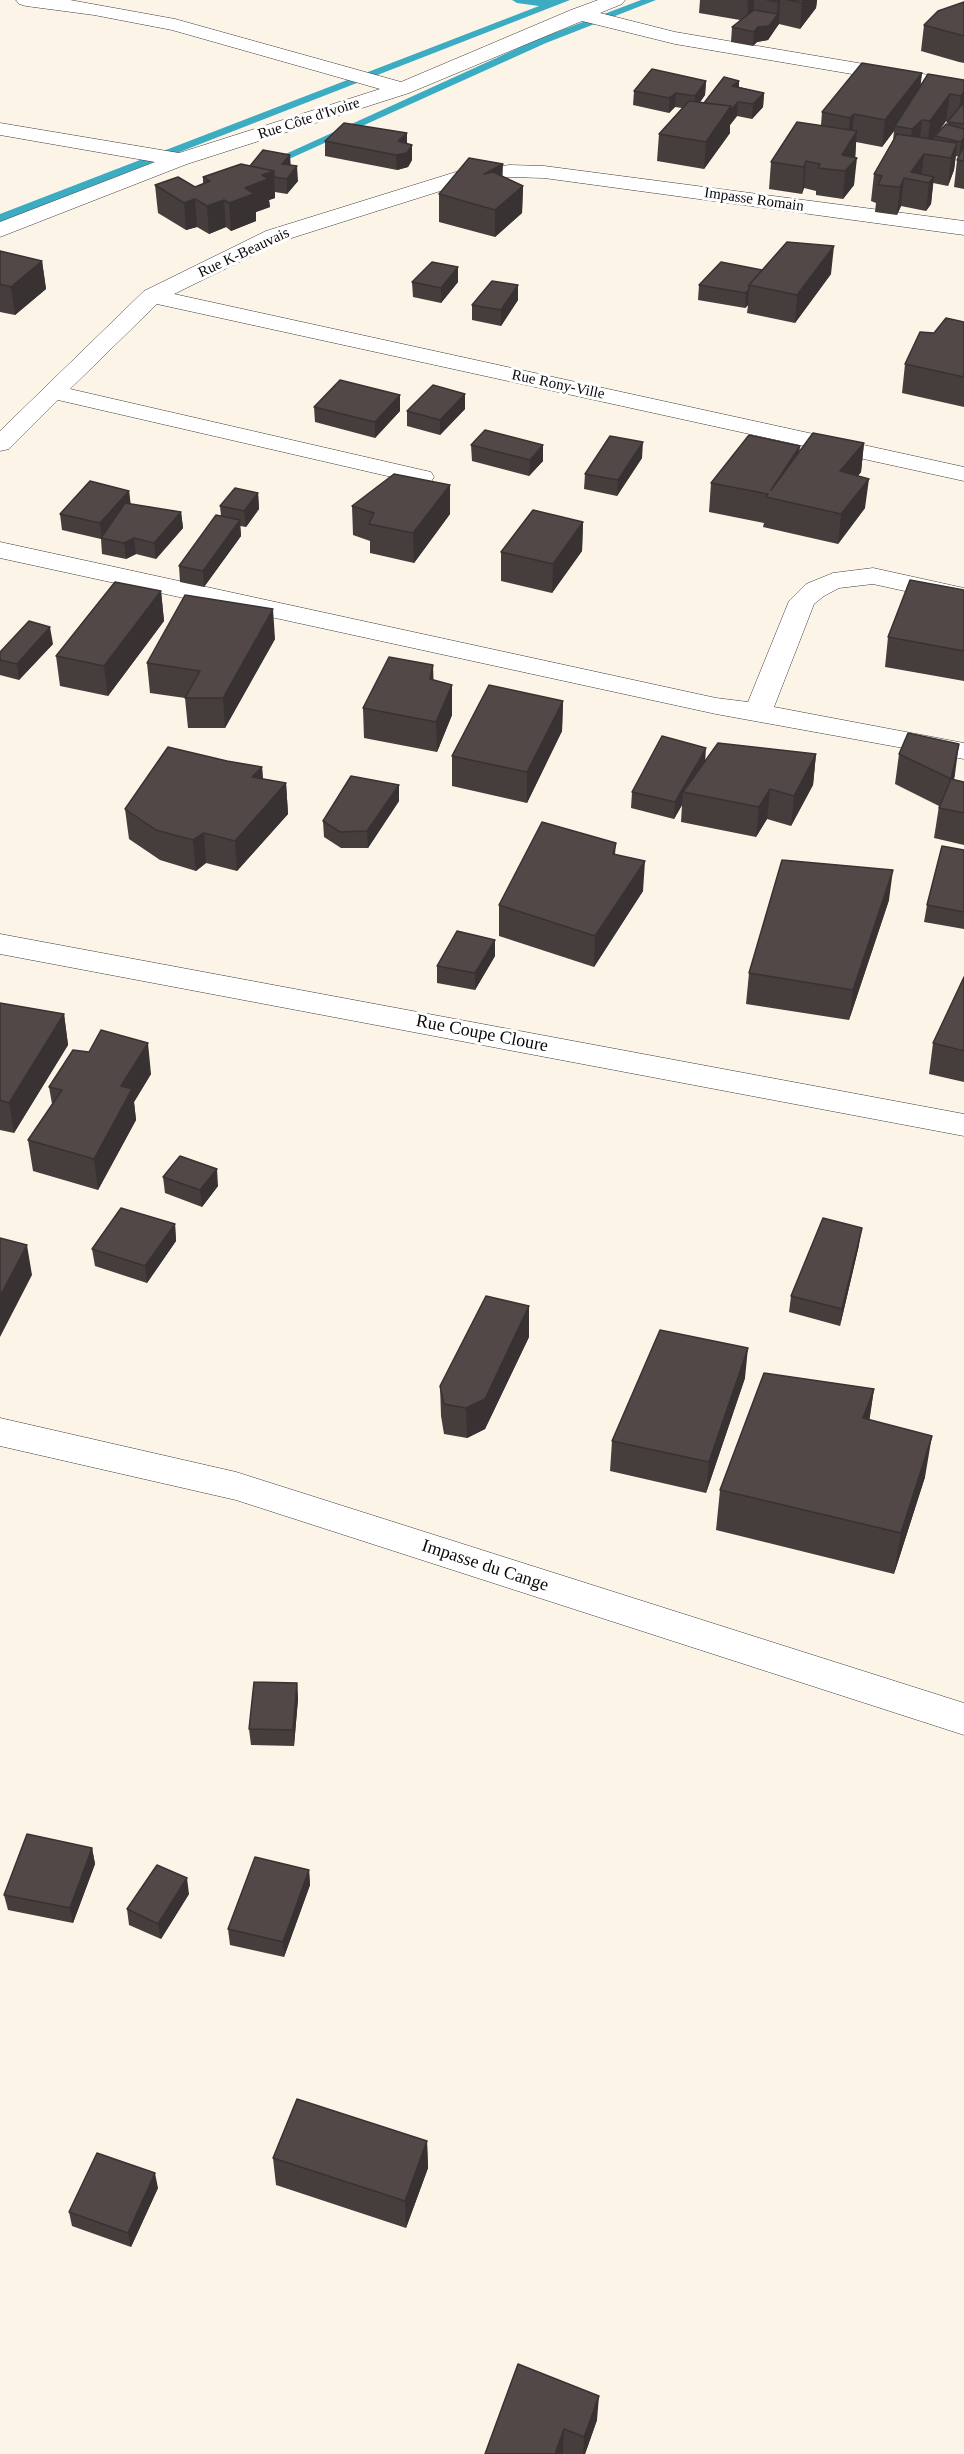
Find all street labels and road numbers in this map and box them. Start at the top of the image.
street label: Rue Côte d'Ivoire [256,94,362,144]
street label: Impasse Romain [703,184,805,216]
street label: Rue K-Beauvais [195,224,293,282]
street label: Rue Rony-Ville [510,366,606,404]
street label: Rue Coupe Cloure [414,1011,550,1057]
street label: Impasse du Cange [419,1535,551,1597]

